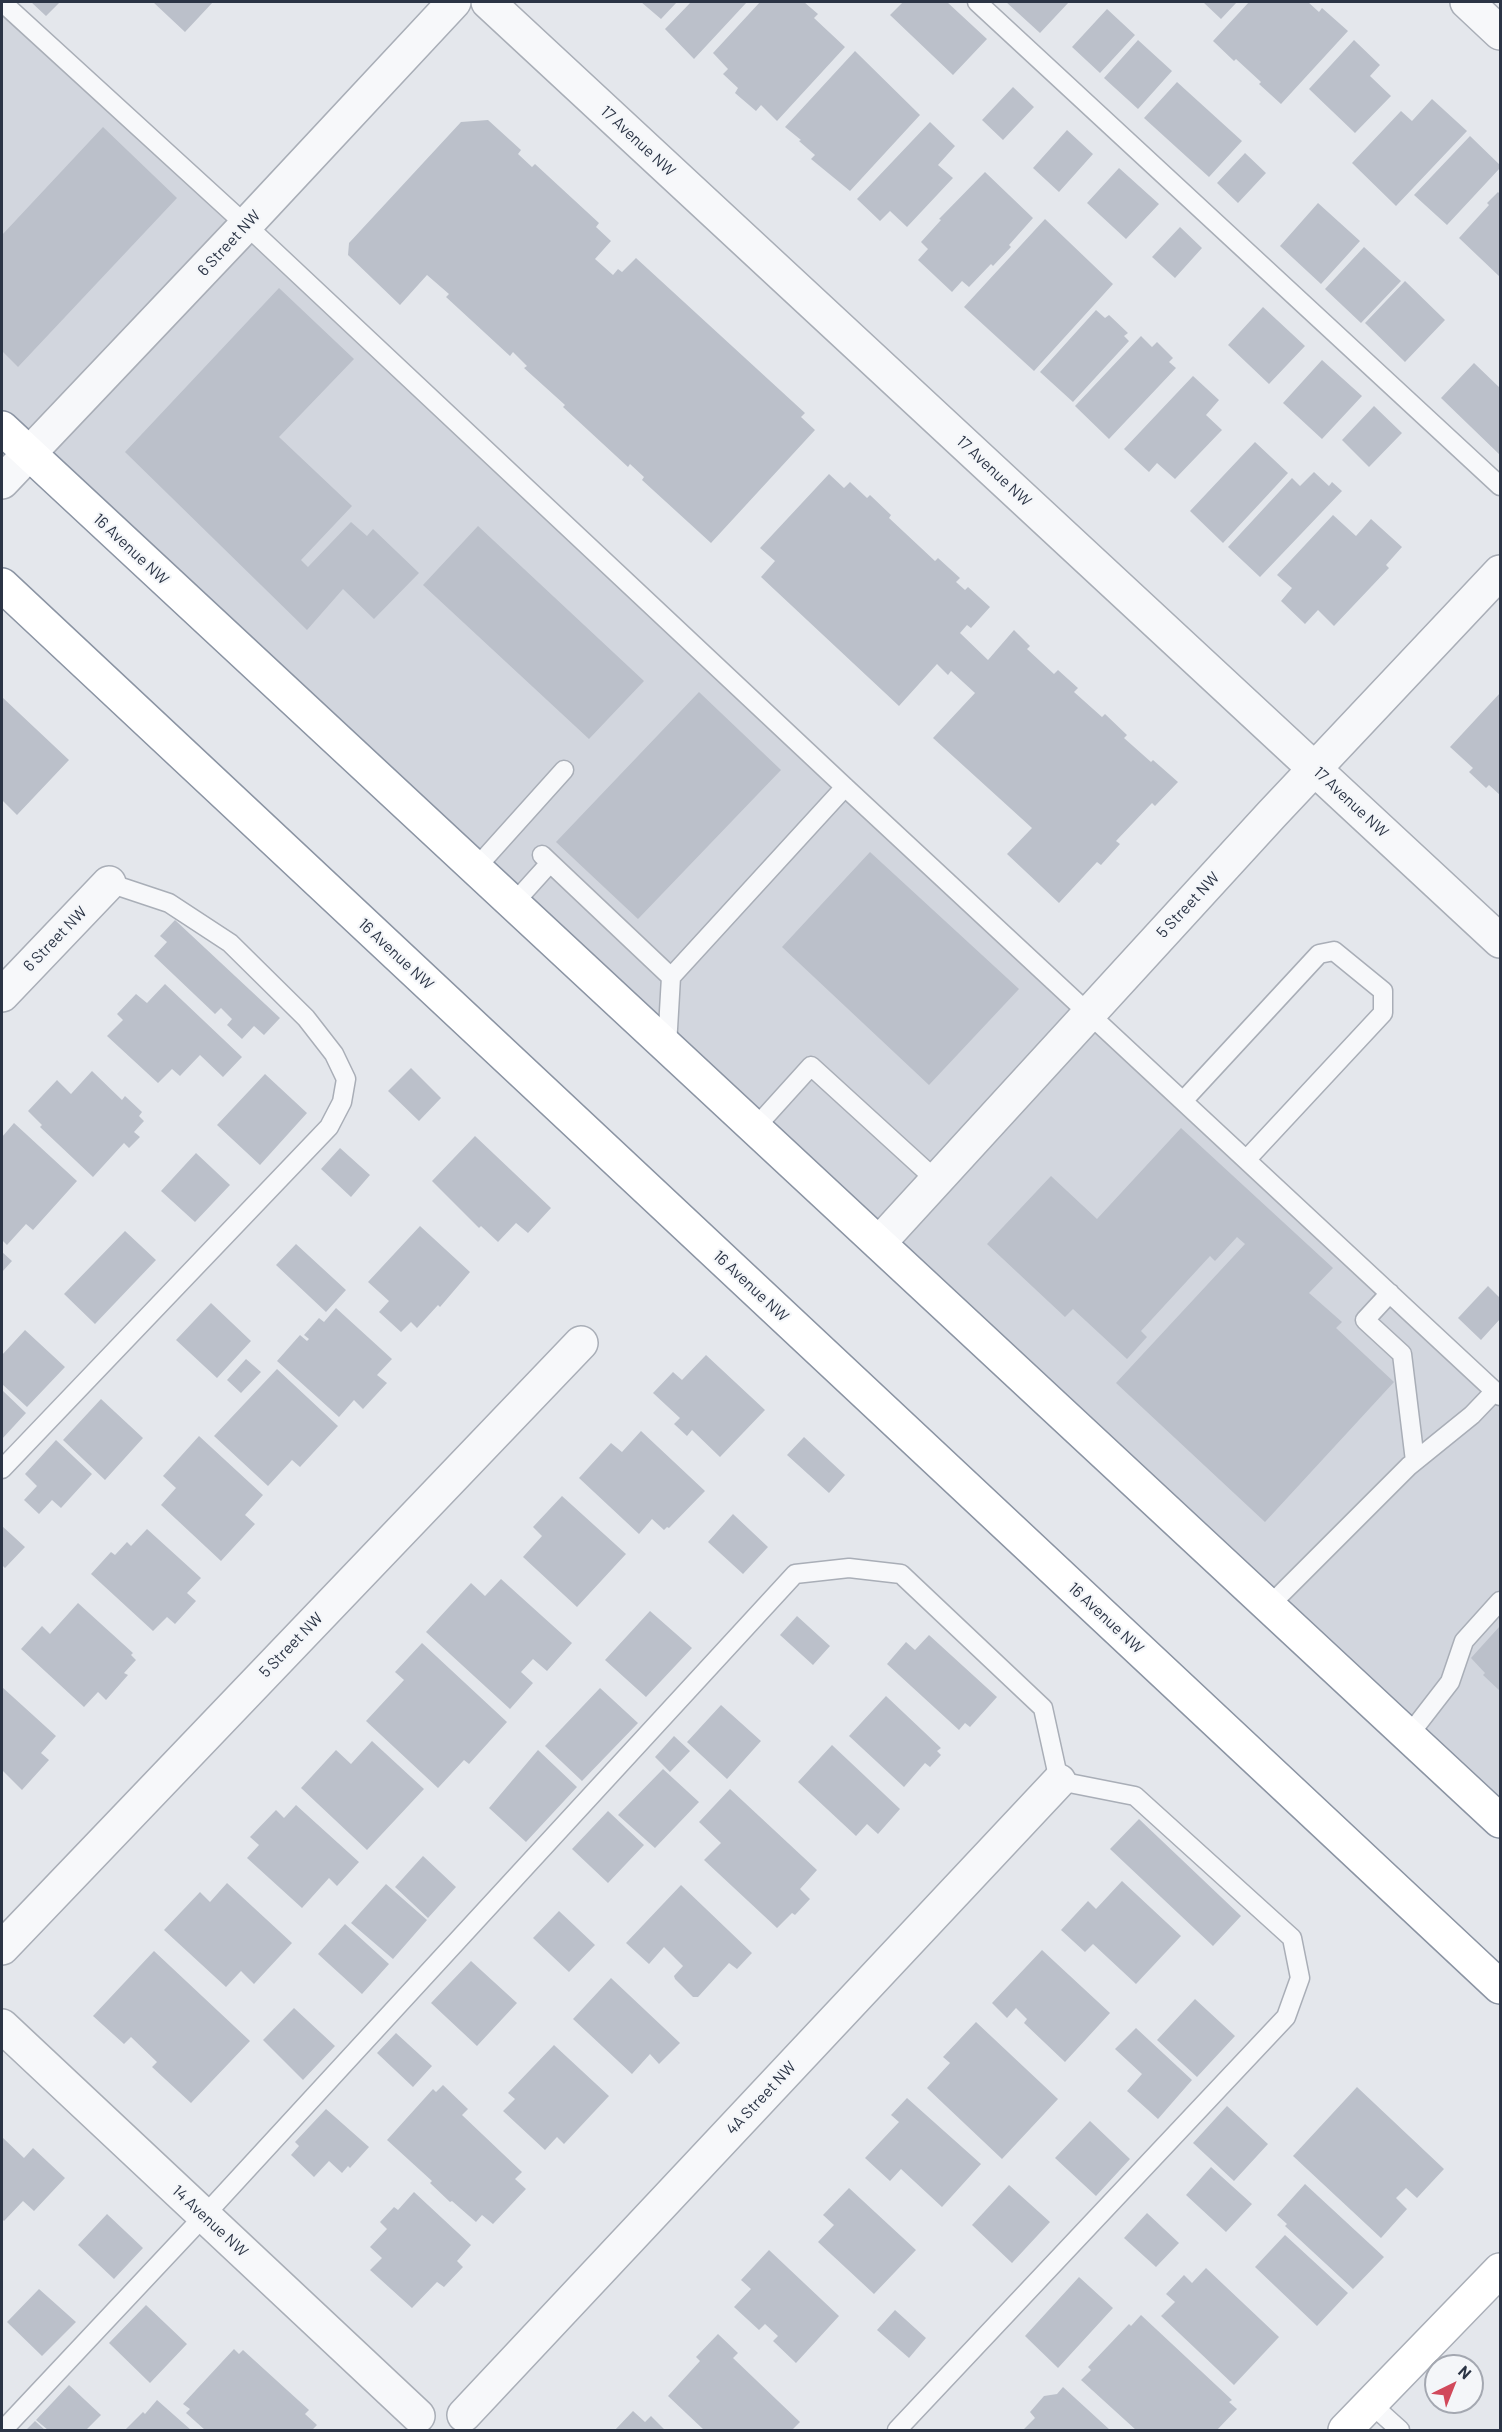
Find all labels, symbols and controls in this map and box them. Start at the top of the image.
street label: 17 Avenue NW [597,101,679,181]
street label: 6 Street NW [194,206,264,280]
street label: 17 Avenue NW [953,431,1035,511]
street label: 16 Avenue NW [89,509,173,589]
street label: 17 Avenue NW [1310,762,1392,842]
street label: 5 Street NW [1153,868,1223,942]
street label: 6 Street NW [19,902,91,976]
street label: 16 Avenue NW [354,914,438,994]
street label: 16 Avenue NW [709,1246,793,1326]
street label: 16 Avenue NW [1064,1578,1148,1658]
street label: 5 Street NW [255,1608,327,1682]
street label: 4A Street NW [722,2057,800,2139]
street label: 14 Avenue NW [168,2181,252,2261]
north arrow [1424,2354,1484,2414]
text: N [1455,2361,1476,2383]

